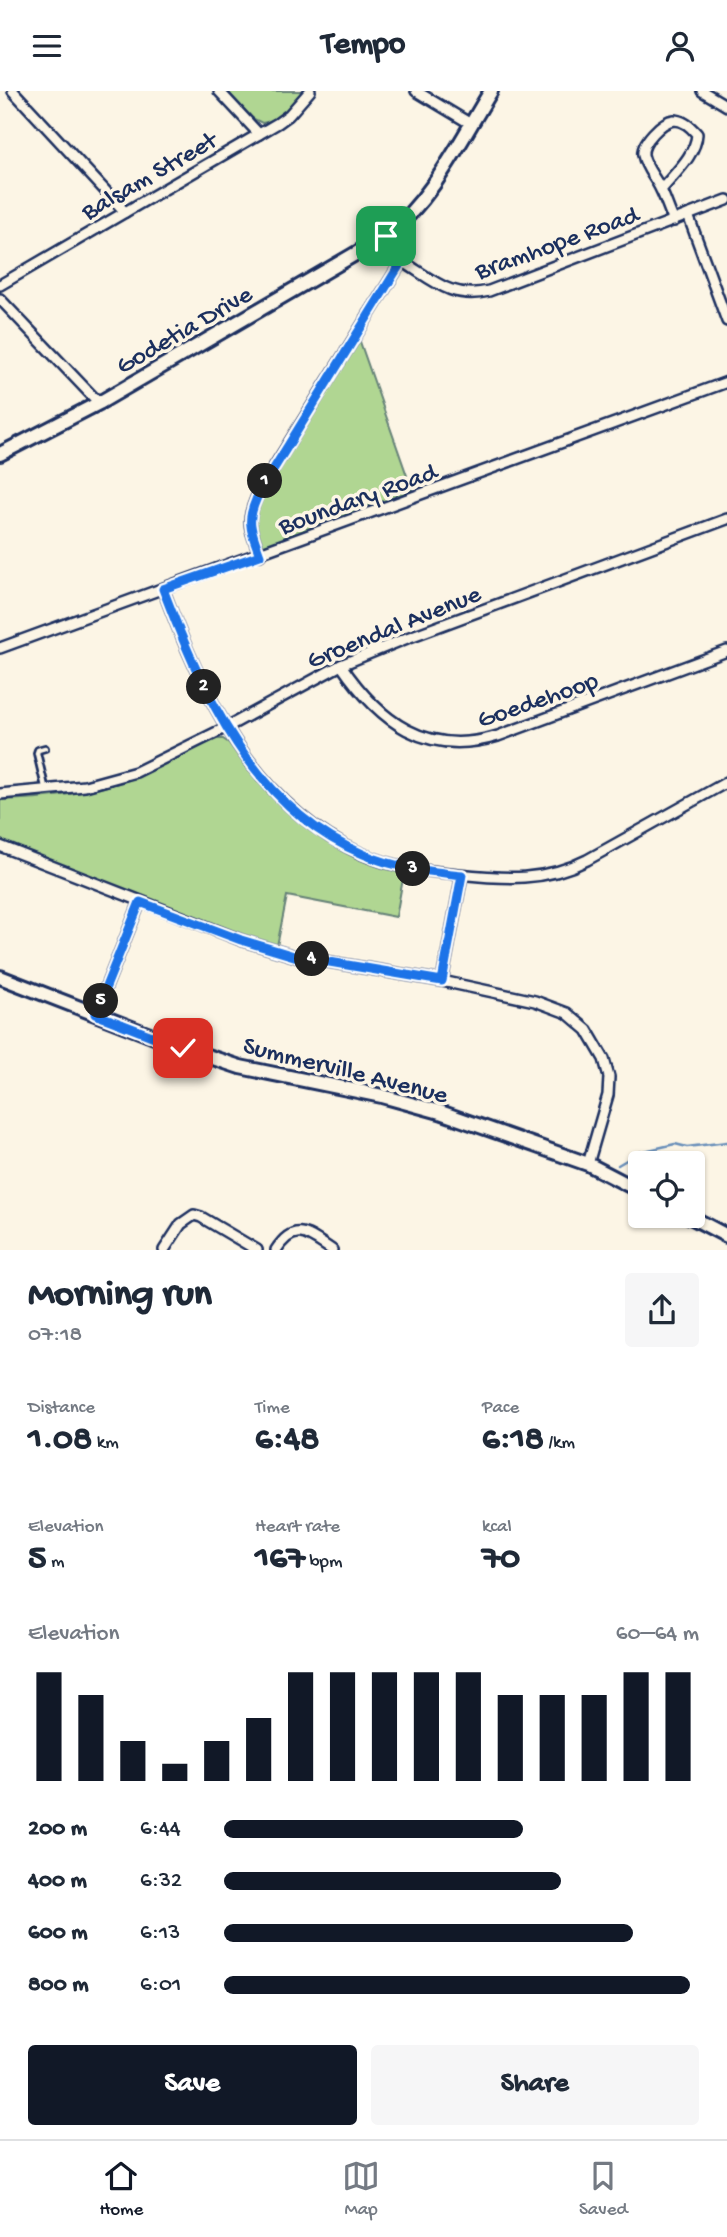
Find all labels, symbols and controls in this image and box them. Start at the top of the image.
icon: menu [28,27,66,65]
text: Tempo [322,27,405,65]
icon: person [661,27,699,65]
street label: Balsam Street [76,125,226,230]
street label: Bramhope Road [470,201,645,290]
pin [356,206,416,266]
icon: arrive [367,217,405,255]
street label: Godetia Drive [112,280,259,383]
street label: Boundary Road [274,458,443,545]
pin: 1 [247,463,282,499]
text: 1 [261,469,268,492]
street label: Groendal Avenue [303,580,487,678]
street label: Goedehoop [474,667,603,737]
pin: 2 [186,669,222,705]
text: 2 [199,675,208,698]
pin: 3 [396,851,430,887]
text: 3 [408,857,417,880]
pin: 4 [294,941,330,977]
text: 4 [307,947,316,970]
pin: 5 [84,983,119,1019]
text: 5 [96,989,106,1012]
pin [153,1018,213,1078]
icon: check [164,1029,202,1067]
street label: Summerville Avenue [239,1032,451,1113]
map controls [628,1151,705,1228]
button: locate [628,1151,705,1228]
button: share [625,1273,699,1347]
text: Morning run [28,1274,212,1318]
text: 07:18 [28,1322,82,1349]
text: Distance [28,1397,95,1420]
text: Time [255,1397,290,1420]
text: Pace [482,1397,519,1420]
text: 1.08 [28,1420,92,1461]
text: 6:48 [255,1420,319,1461]
text: 6:18 [482,1420,544,1461]
text: km [92,1432,119,1455]
text: /km [544,1432,575,1455]
text: Elevation [28,1516,104,1539]
text: Heart rate [255,1516,340,1539]
text: kcal [482,1516,512,1539]
text: 5 [28,1539,46,1580]
text: 167 [255,1539,305,1580]
text: 70 [482,1539,520,1580]
text: m [46,1551,64,1574]
text: bpm [305,1551,342,1574]
text: Elevation [28,1621,119,1648]
text: 60–64 m [616,1621,699,1648]
text: 200 m [28,1816,87,1843]
text: 6:44 [140,1816,181,1843]
text: 400 m [28,1868,87,1895]
text: 6:32 [140,1868,182,1895]
text: 600 m [28,1920,88,1947]
text: 6:13 [140,1920,180,1947]
text: 800 m [28,1972,89,1999]
text: 6:01 [140,1972,181,1999]
button: Save [28,2045,357,2125]
button: Share [371,2045,699,2125]
tab: Home [99,2157,143,2222]
tab: Map [342,2157,380,2222]
tab: Saved [579,2157,628,2222]

